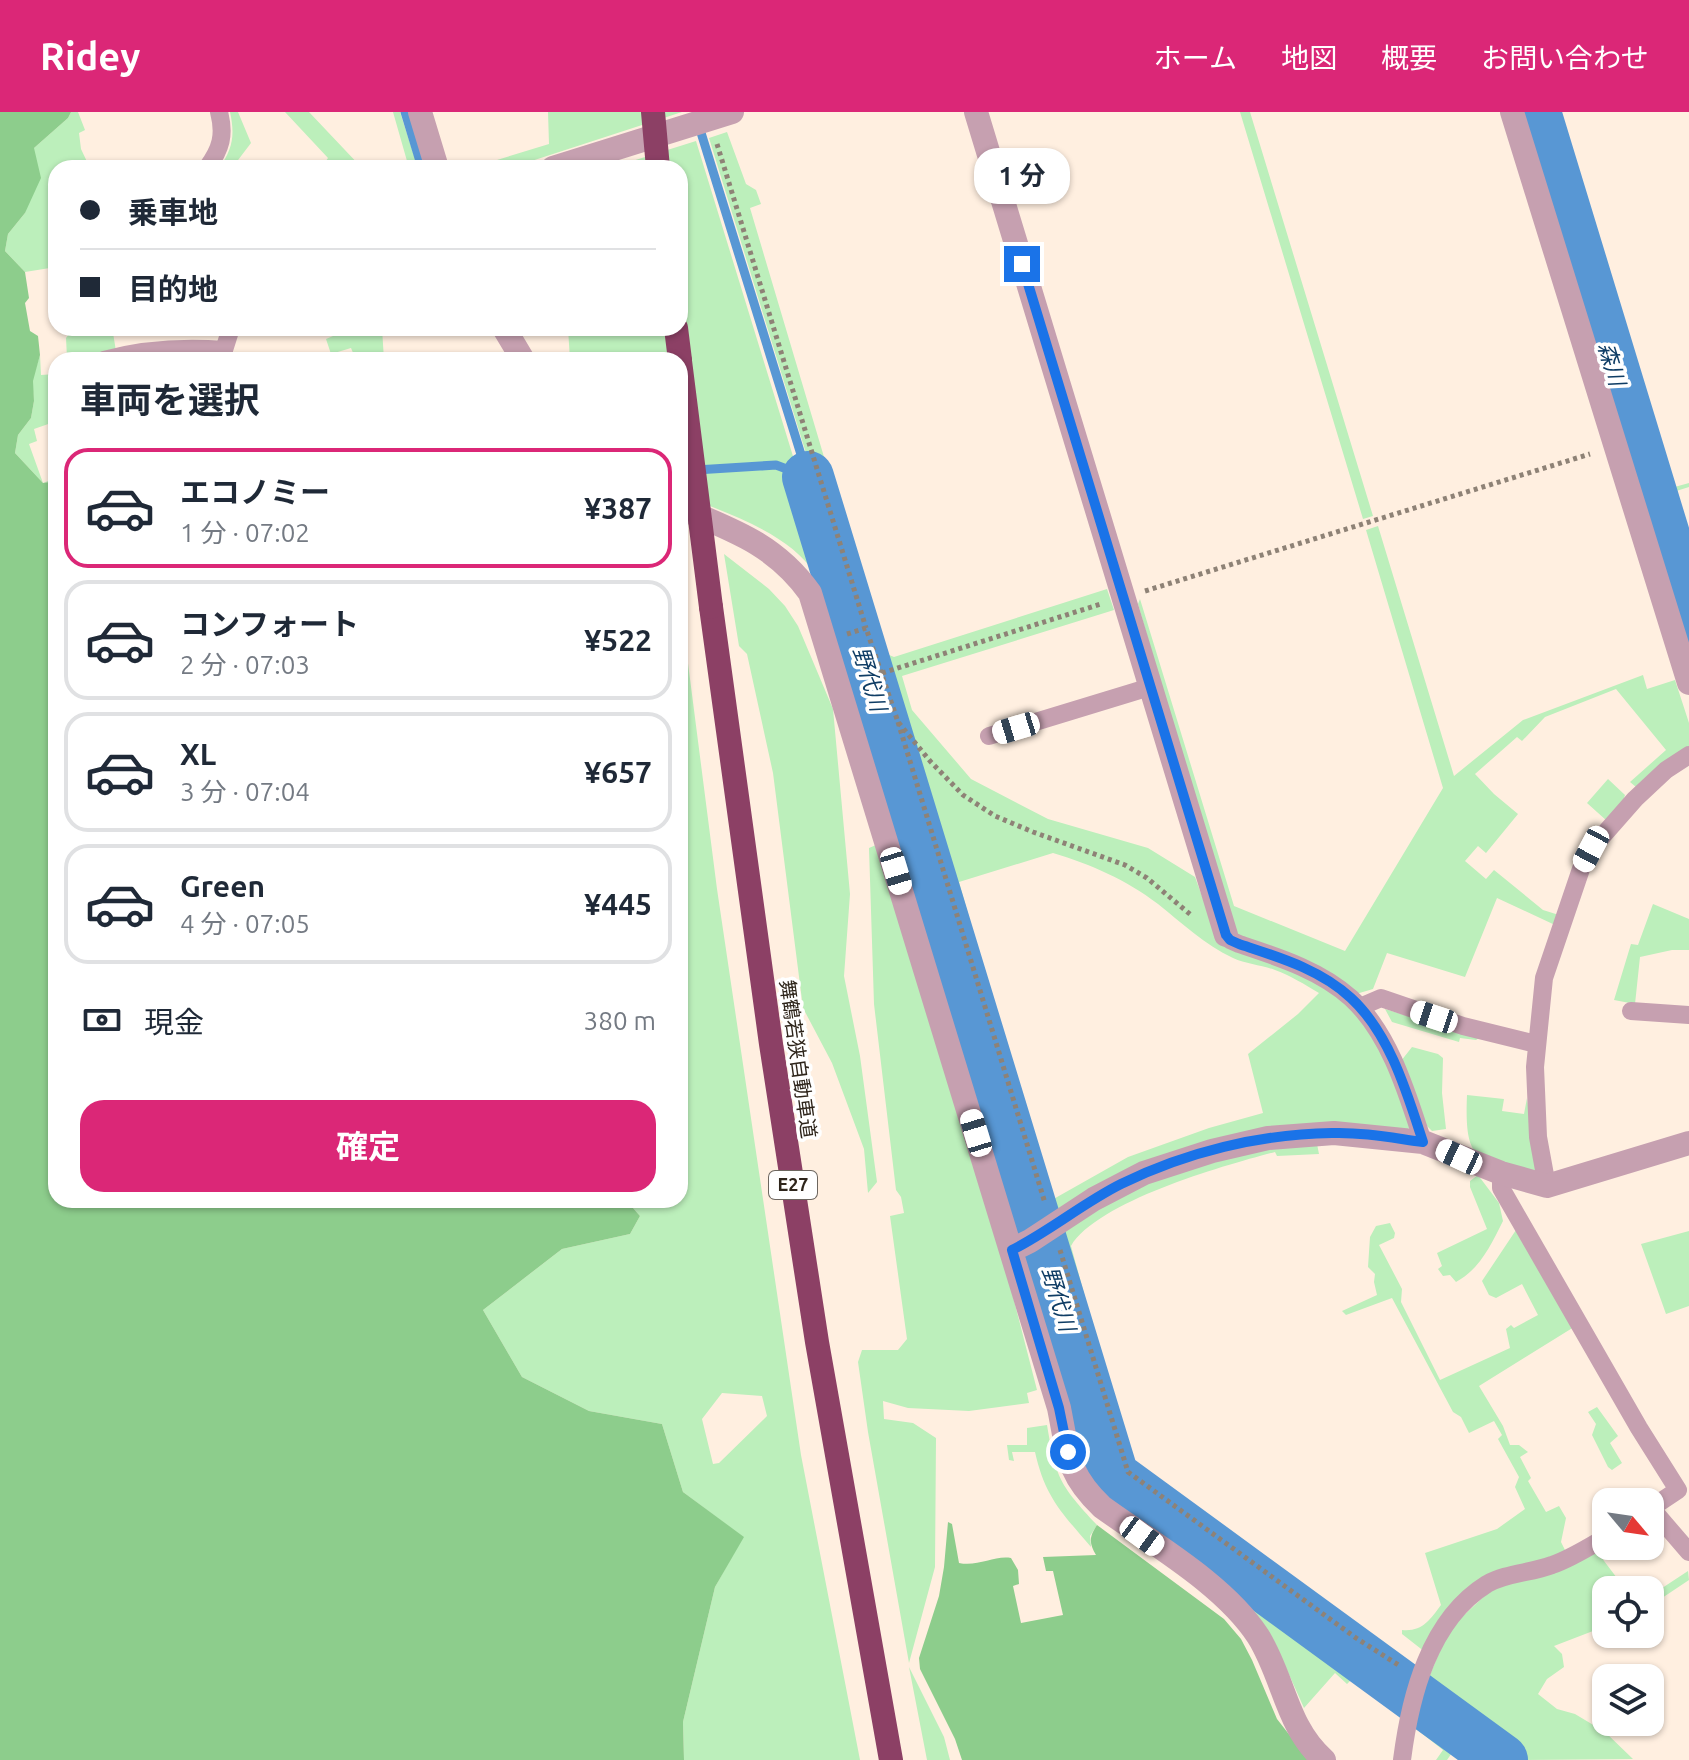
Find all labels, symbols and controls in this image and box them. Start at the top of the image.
text: Ridey [40,35,140,77]
text: ホーム [1154,42,1237,73]
text: 地図 [1281,42,1337,73]
text: 概要 [1381,42,1437,73]
text: お問い合わせ [1481,42,1649,73]
callout: 1 分 [974,148,1070,204]
text: 1 分 [999,161,1045,190]
text: 乗車地 [128,195,218,229]
route end [1004,246,1040,282]
text: 目的地 [128,272,218,306]
water label: 森川 [1594,339,1631,390]
text: 車両を選択 [80,379,260,420]
icon: car [84,472,156,544]
text: エコノミー [180,475,330,509]
text: ¥387 [584,491,652,525]
text: 1 分 · 07:02 [180,518,310,547]
icon: car [84,604,156,676]
text: コンフォート [180,607,359,641]
text: ¥522 [584,623,652,657]
water label: 野代川 [849,644,893,716]
text: 2 分 · 07:03 [180,650,310,679]
car [990,710,1042,746]
icon: car [84,736,156,808]
text: XL [180,737,216,771]
text: ¥657 [584,755,652,789]
text: 3 分 · 07:04 [180,777,310,806]
car [1569,822,1613,876]
car [878,845,914,897]
icon: car [84,868,156,940]
text: Green [180,869,265,903]
text: ¥445 [584,887,652,921]
text: 4 分 · 07:05 [180,909,310,938]
street label: 舞鶴若狭自動車道 [776,978,821,1140]
icon: cash [80,998,124,1042]
car [1407,998,1461,1036]
text: 現金 [144,1005,204,1039]
text: 380 m [584,1006,656,1035]
button: 確定 [80,1100,656,1192]
car [958,1107,994,1159]
car [1432,1136,1486,1178]
road number: E27 [769,1171,817,1199]
water label: 野代川 [1038,1264,1082,1336]
route start [1050,1434,1086,1470]
north arrow [1592,1488,1664,1560]
map controls [1592,1488,1664,1736]
car [1116,1512,1168,1560]
button: locate [1592,1576,1664,1648]
button: layers [1592,1664,1664,1736]

